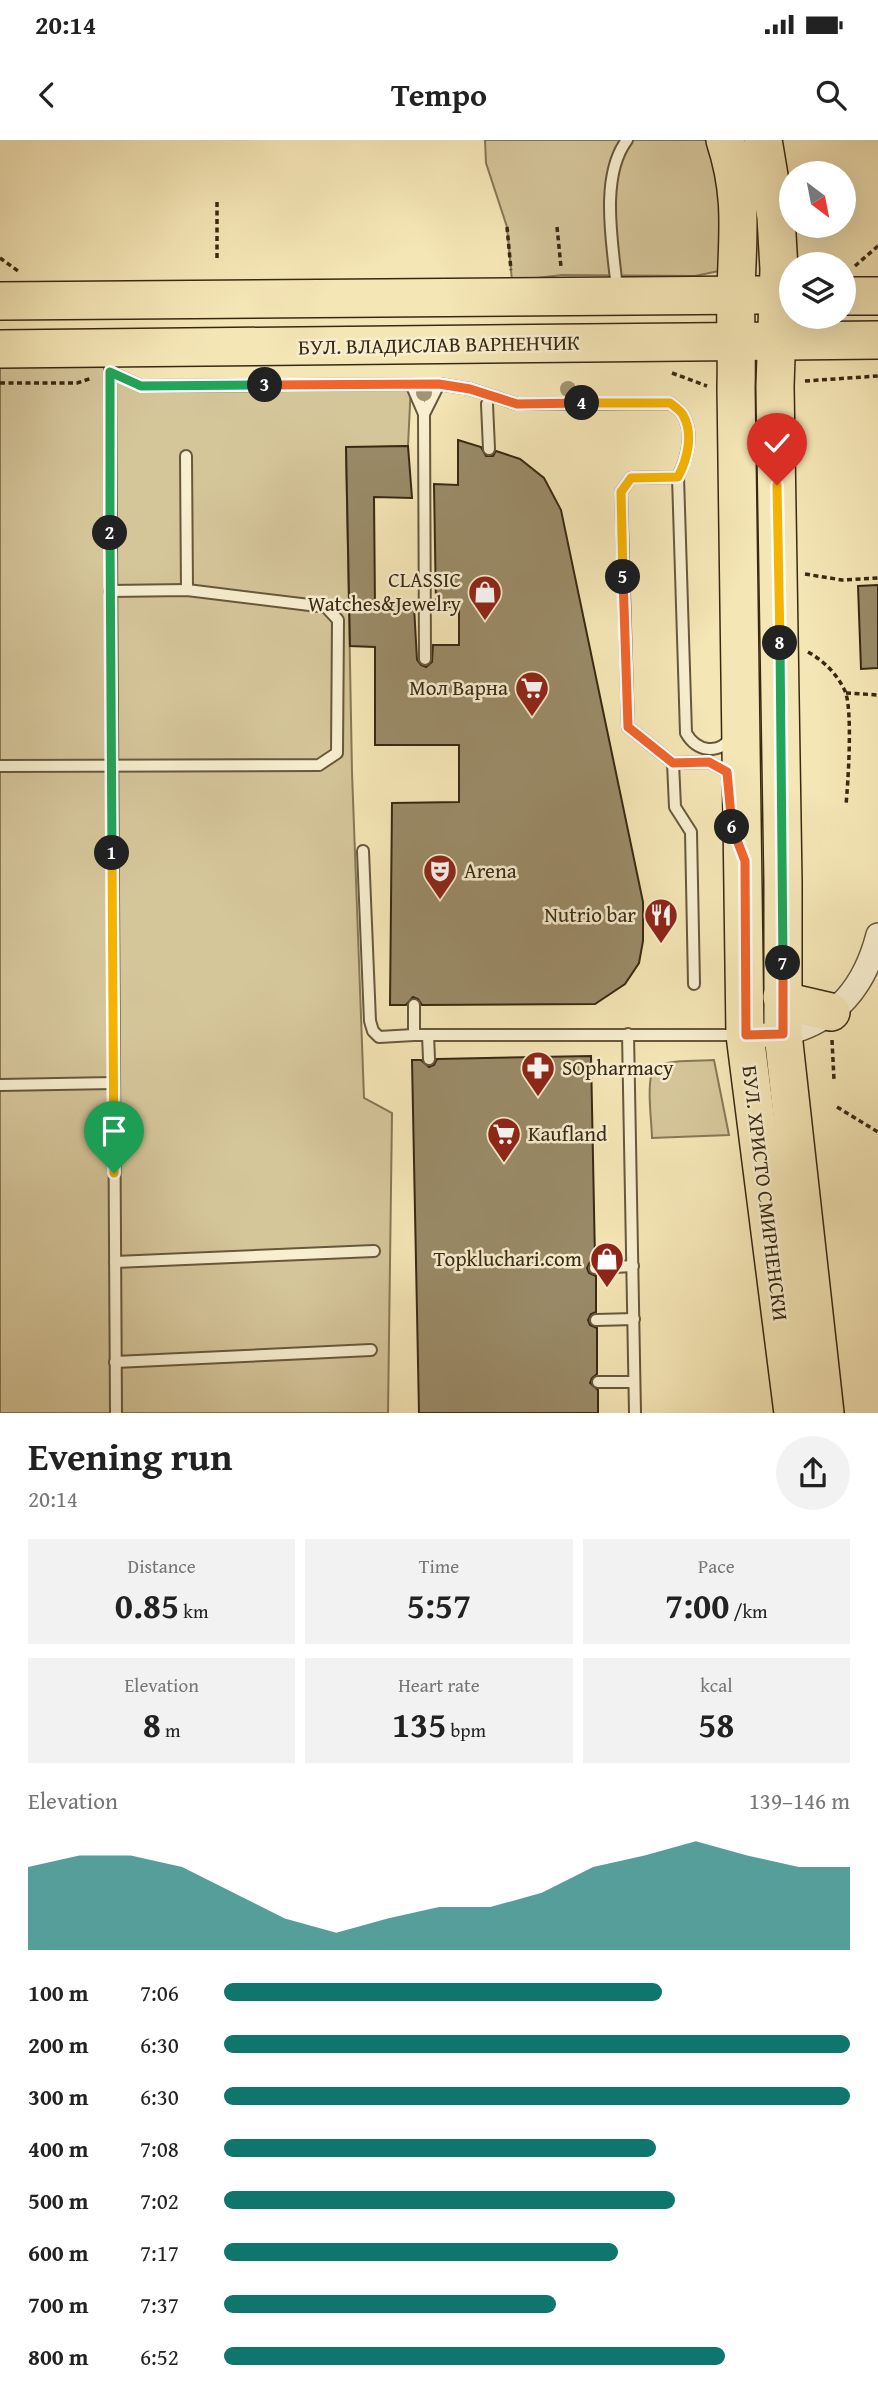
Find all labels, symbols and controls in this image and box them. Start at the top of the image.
text: 20:14 [35,5,96,44]
text: Tempo [391,71,487,118]
icon: back [28,76,66,114]
icon: search [812,76,850,114]
north arrow [779,161,856,238]
map controls [779,161,856,329]
button: layers [779,252,856,329]
street label: БУЛ. ВЛАДИСЛАВ ВАРНЕНЧИК [298,327,580,362]
pin: 3 [247,368,282,402]
text: 3 [260,370,269,398]
pin: 4 [564,386,600,420]
text: 4 [577,388,586,416]
pin [747,413,807,485]
icon: check [758,424,796,462]
pin: 2 [92,516,128,550]
text: 2 [105,518,114,546]
pin: 5 [606,560,640,594]
text: 5 [618,562,627,590]
place label: CLASSIC Watches&Jewelry [308,564,462,619]
shop icon: CLASSIC Watches&Jewelry [466,573,504,622]
pin: 8 [762,626,798,660]
text: 8 [775,628,784,656]
supermarket icon: Мол Варна [513,669,551,718]
place label: Мол Варна [409,672,508,703]
pin: 6 [714,810,750,844]
text: 6 [727,812,736,840]
pin: 1 [94,836,130,870]
text: 1 [107,838,116,866]
theatre icon: Arena [421,852,459,901]
place label: Arena [464,855,517,886]
restaurant icon: Nutrio bar [642,896,680,945]
place label: Nutrio bar [544,899,636,930]
pin: 7 [766,946,800,980]
text: 7 [778,948,787,976]
pharmacy icon: SOpharmacy [519,1049,557,1098]
place label: SOpharmacy [562,1052,674,1083]
street label: БУЛ. ХРИСТО СМИРНЕНСКИ [734,1063,797,1322]
pin [84,1101,144,1173]
icon: arrive [95,1112,133,1150]
supermarket icon: Kaufland [485,1115,523,1164]
place label: Kaufland [528,1118,608,1149]
shop icon: Topkluchari.com [588,1240,626,1289]
place label: Topkluchari.com [434,1243,582,1274]
text: Evening run [28,1428,232,1484]
button: share [776,1436,850,1510]
text: 20:14 [28,1482,78,1515]
text: Distance [128,1552,196,1580]
text: Time [419,1552,459,1580]
text: Pace [698,1552,735,1580]
text: 0.85 [115,1580,179,1631]
text: 5:57 [407,1580,471,1631]
text: 7:00 [665,1580,729,1631]
text: km [179,1597,208,1625]
text: /km [729,1597,768,1625]
text: Elevation [124,1671,199,1699]
text: Heart rate [398,1671,480,1699]
text: kcal [700,1671,733,1699]
text: 8 [143,1699,161,1750]
text: 135 [392,1699,446,1750]
text: 58 [698,1699,734,1750]
text: m [161,1716,181,1744]
text: bpm [446,1716,486,1744]
text: Elevation [28,1784,118,1817]
text: 139–146 m [749,1784,850,1817]
text: 100 m [28,1976,89,2009]
text: 7:06 [140,1976,179,2009]
text: 200 m [28,2028,89,2061]
text: 6:30 [140,2028,179,2061]
text: 300 m [28,2080,89,2113]
text: 6:30 [140,2080,179,2113]
text: 400 m [28,2132,89,2165]
text: 7:08 [140,2132,179,2165]
text: 500 m [28,2184,89,2217]
text: 7:02 [140,2184,179,2217]
text: 600 m [28,2236,89,2269]
text: 7:17 [140,2236,179,2269]
text: 700 m [28,2288,89,2321]
text: 7:37 [140,2288,179,2321]
text: 800 m [28,2340,89,2373]
text: 6:52 [140,2340,179,2373]

